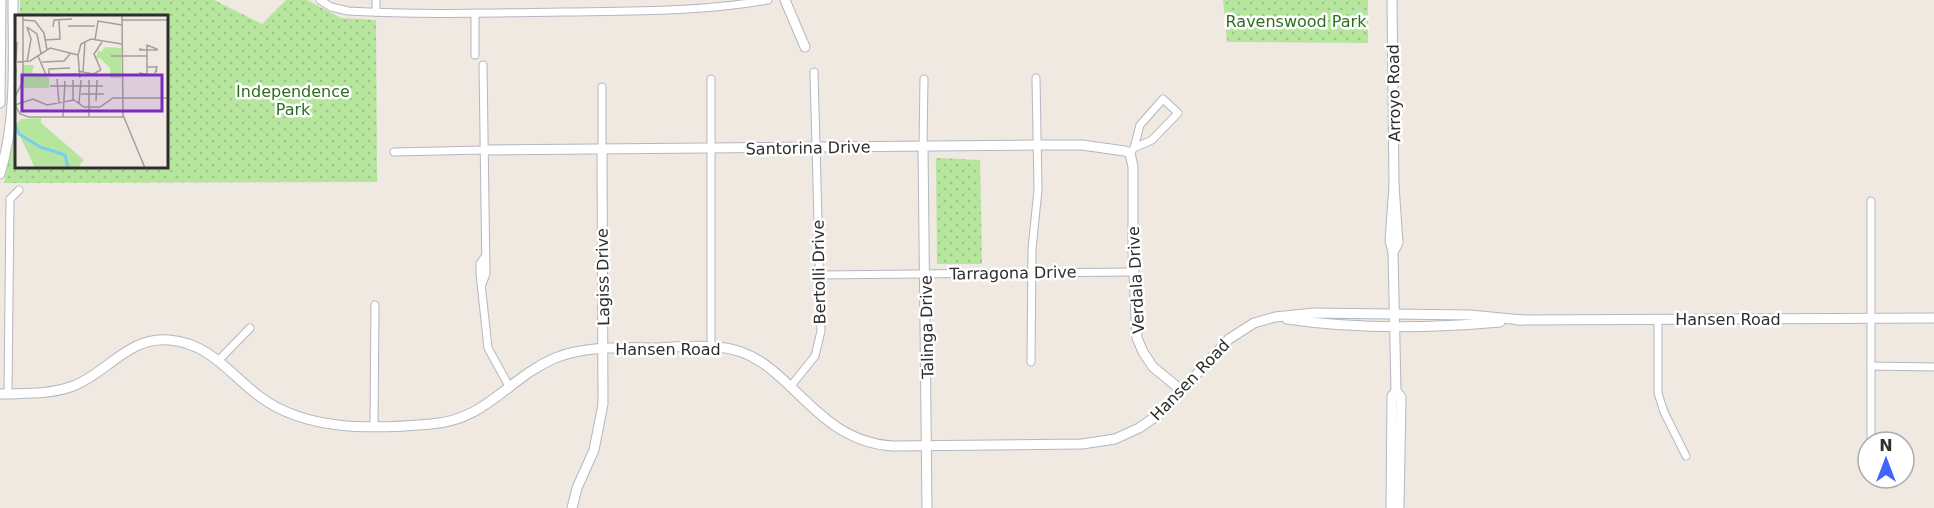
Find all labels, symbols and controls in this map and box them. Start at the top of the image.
park label: Ravenswood Park [1226,12,1367,31]
inset map [15,15,168,168]
street label: Arroyo Road [1384,44,1404,142]
park label: Independence Park [236,82,350,119]
street label: Santorina Drive [745,137,871,159]
street label: Bertolli Drive [809,220,829,324]
street label: Verdala Drive [1124,226,1148,334]
street label: Lagiss Drive [593,228,613,326]
street label: Tarragona Drive [948,262,1077,284]
street label: Talinga Drive [917,275,937,380]
street label: Hansen Road [1675,310,1781,329]
street label: Hansen Road [1147,335,1233,425]
street label: Hansen Road [615,340,721,359]
north arrow [1856,430,1916,490]
text: N [1879,436,1893,455]

